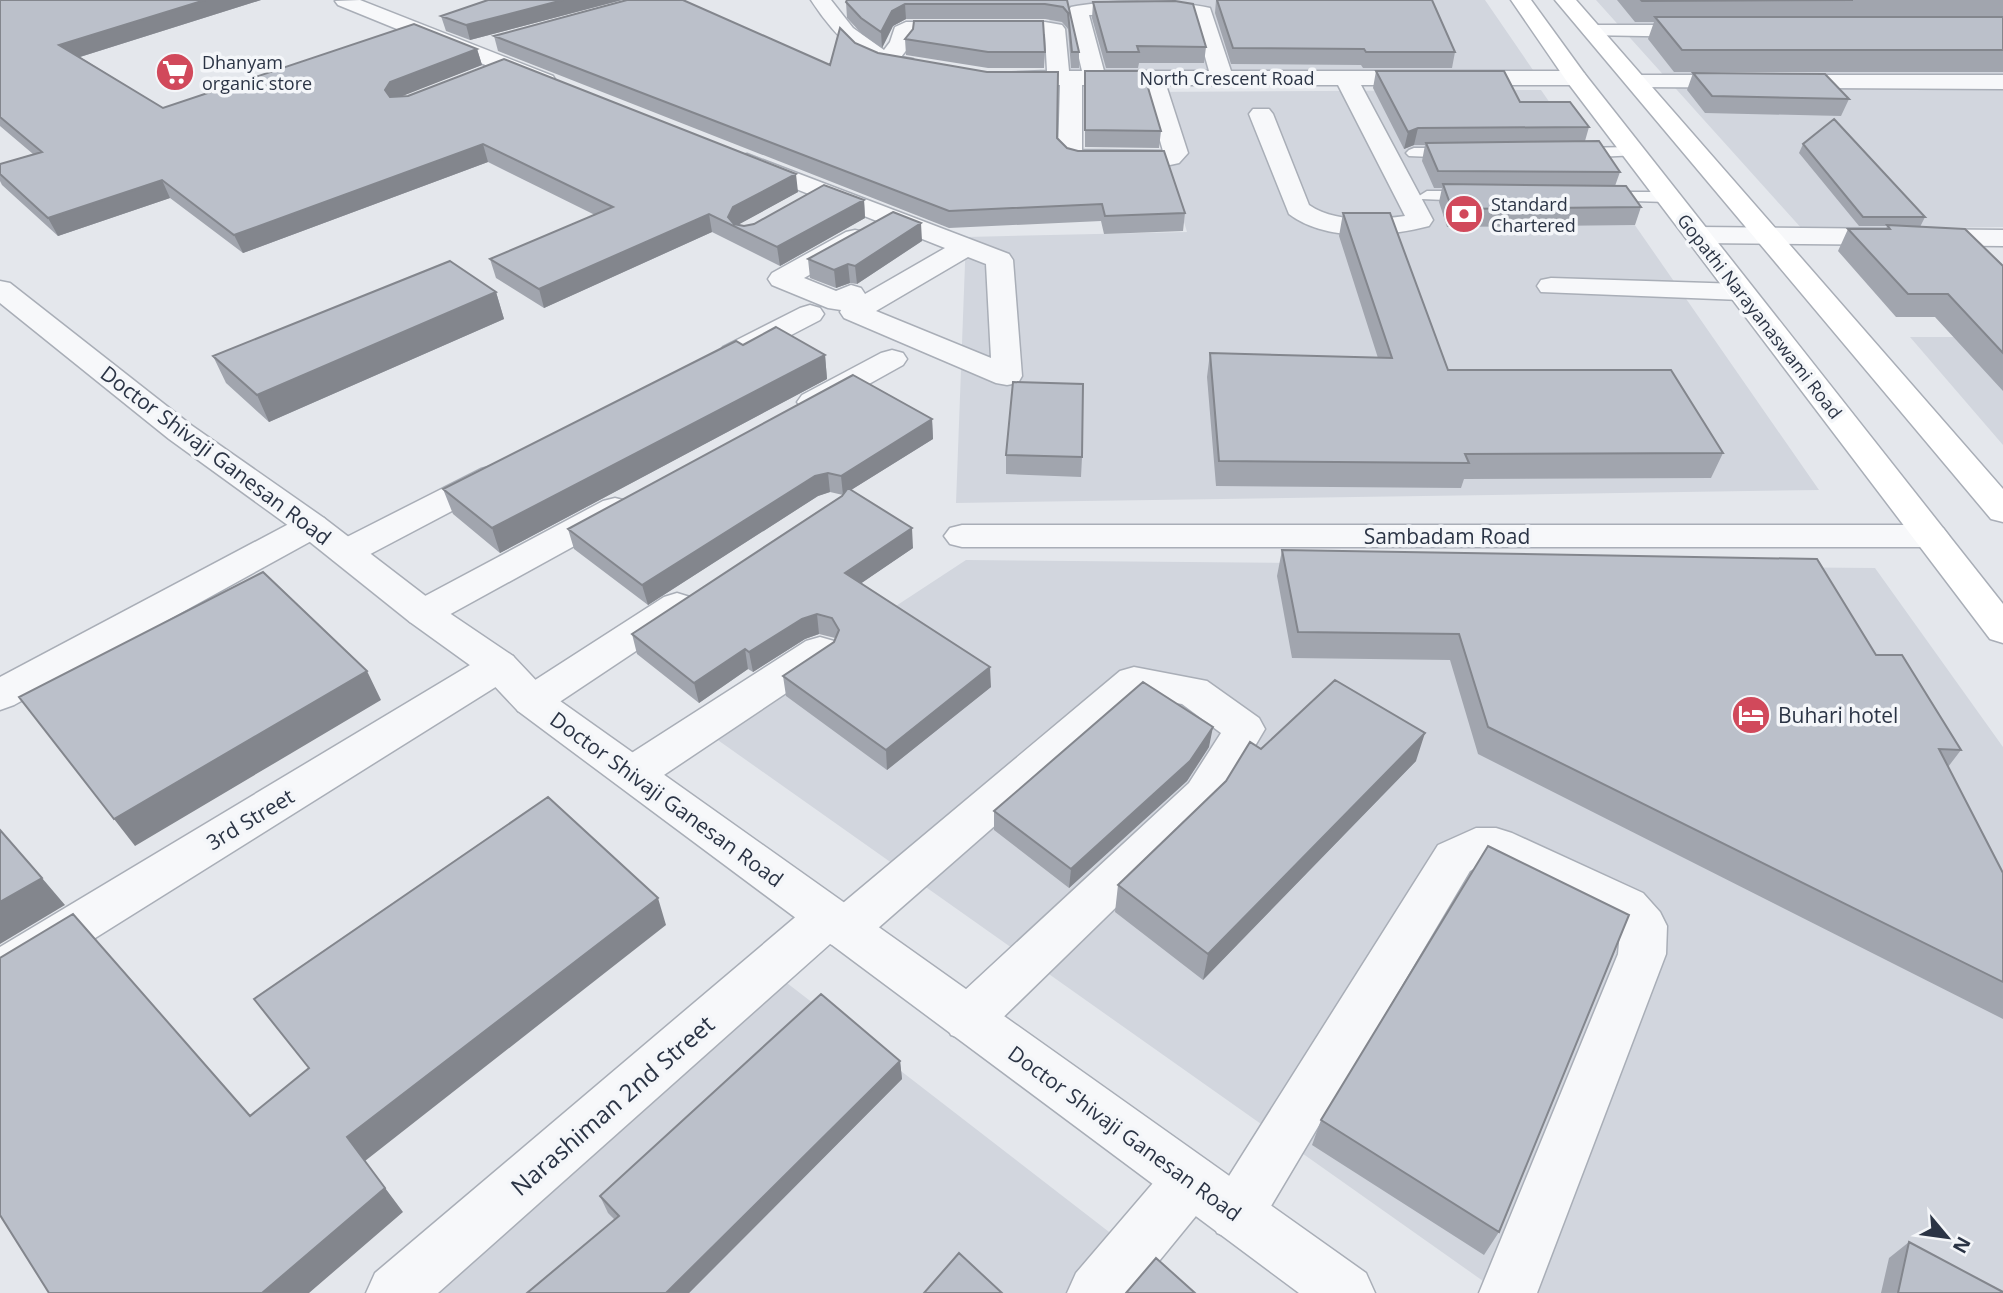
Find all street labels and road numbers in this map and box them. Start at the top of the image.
street label: North Crescent Road [1139,66,1315,90]
street label: Gopathi Narayanaswami Road [1672,209,1848,423]
street label: Doctor Shivaji Ganesan Road [95,359,337,551]
street label: Sambadam Road [1364,522,1530,550]
street label: Doctor Shivaji Ganesan Road [545,705,789,893]
street label: 3rd Street [201,782,299,856]
street label: Narashiman 2nd Street [503,1007,721,1203]
street label: Doctor Shivaji Ganesan Road [1003,1039,1247,1227]

